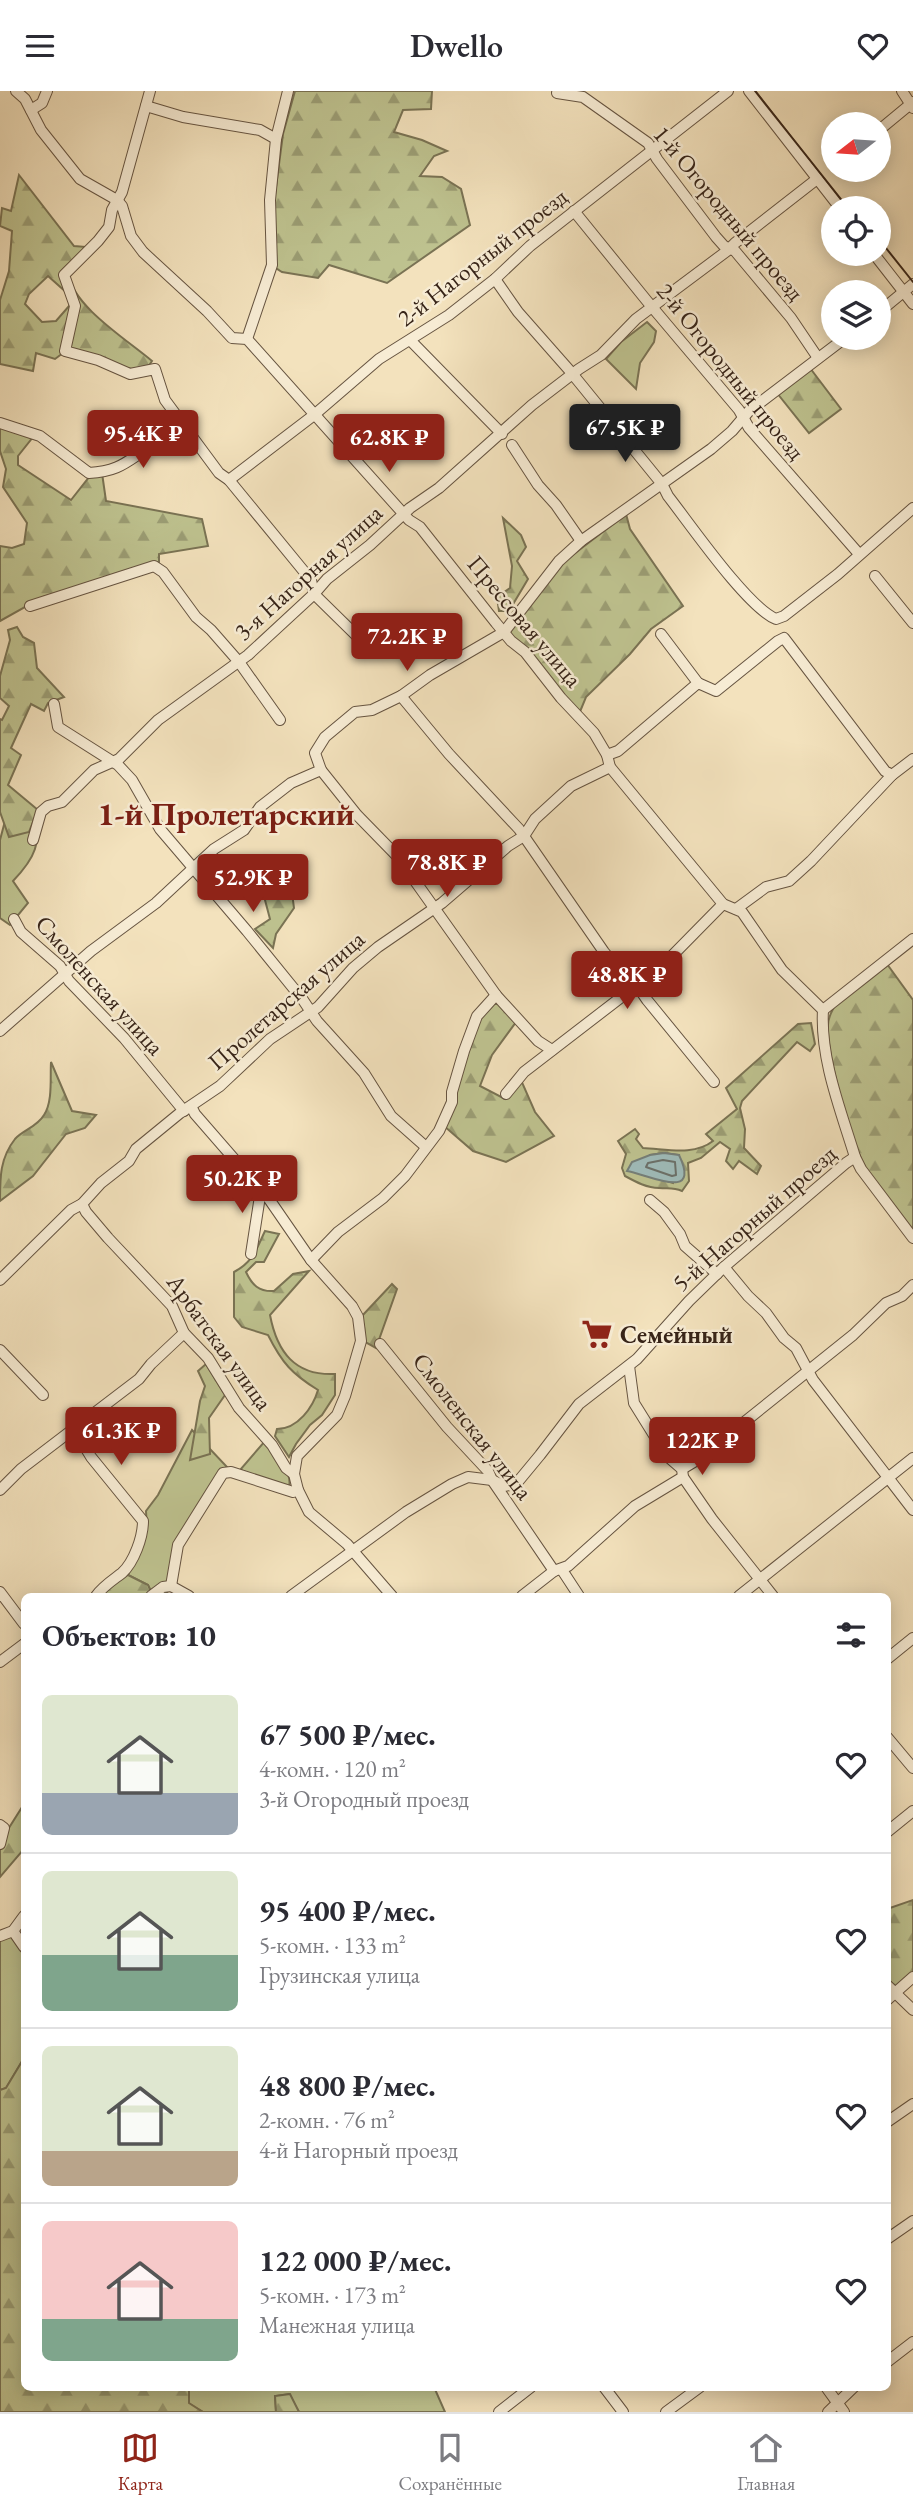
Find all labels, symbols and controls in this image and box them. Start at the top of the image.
text: Dwello [410,25,503,67]
icon: menu [21,27,59,65]
icon: heart [854,27,892,65]
north arrow [821,112,891,182]
map controls [821,112,891,350]
street label: 1-й Огородный проезд [647,119,811,307]
street label: 2-й Нагорный проезд [391,181,573,333]
button: locate [821,196,891,266]
street label: 2-й Огородный проезд [650,276,812,466]
button: layers [821,280,891,350]
pin: 67.5K ₽ [560,405,690,464]
pin: 95.4K ₽ [78,411,208,470]
text: 67.5K ₽ [585,412,665,442]
pin: 62.8K ₽ [324,415,454,474]
text: 95.4K ₽ [103,418,183,448]
text: 62.8K ₽ [349,422,429,452]
street label: 3-я Нагорная улица [227,497,389,647]
street label: Прессовая улица [461,549,590,694]
pin: 72.2K ₽ [342,613,472,673]
text: 72.2K ₽ [367,621,447,651]
district label: 1-й Пролетарский [98,793,355,835]
pin: 78.8K ₽ [382,839,512,899]
text: 78.8K ₽ [407,847,487,877]
pin: 52.9K ₽ [188,855,318,914]
text: 52.9K ₽ [213,862,293,892]
street label: Смоленская улица [29,908,171,1062]
street label: Пролетарская улица [201,923,371,1077]
pin: 48.8K ₽ [562,951,692,1011]
text: 48.8K ₽ [587,959,667,989]
street label: 5-й Нагорный проезд [666,1138,843,1298]
pin: 50.2K ₽ [177,1155,307,1215]
text: 50.2K ₽ [202,1163,282,1193]
street label: Арбатская улица [160,1267,280,1417]
supermarket icon: Семейный [580,1317,614,1351]
place label: Семейный [620,1319,733,1350]
street label: Смоленская улица [406,1346,540,1506]
pin: 61.3K ₽ [56,1407,186,1467]
text: 61.3K ₽ [81,1415,161,1445]
pin: 122K ₽ [645,1417,759,1477]
text: 122K ₽ [665,1425,739,1455]
text: Объектов: 10 [42,1616,216,1655]
icon: filters [832,1616,870,1654]
text: 67 500 ₽/мес. [259,1715,436,1754]
icon: home [98,1723,182,1807]
icon: heart [832,1746,870,1784]
text: 4-комн. · 120 m² [259,1754,406,1784]
text: 3-й Огородный проезд [259,1784,469,1814]
text: 95 400 ₽/мес. [259,1891,436,1930]
icon: home [98,1899,182,1983]
icon: heart [832,1922,870,1960]
text: 5-комн. · 133 m² [259,1930,406,1960]
text: Грузинская улица [259,1960,420,1990]
text: 48 800 ₽/мес. [259,2066,436,2105]
icon: home [98,2074,182,2158]
icon: heart [832,2097,870,2135]
text: 2-комн. · 76 m² [259,2105,395,2135]
text: 4-й Нагорный проезд [259,2135,458,2165]
text: 122 000 ₽/мес. [259,2241,452,2280]
icon: home [98,2249,182,2333]
icon: heart [832,2272,870,2310]
text: 5-комн. · 173 m² [259,2280,406,2310]
text: Манежная улица [259,2310,415,2340]
tab: Карта [118,2429,163,2496]
tab: Сохранённые [398,2429,502,2496]
tab: Главная [737,2429,795,2496]

